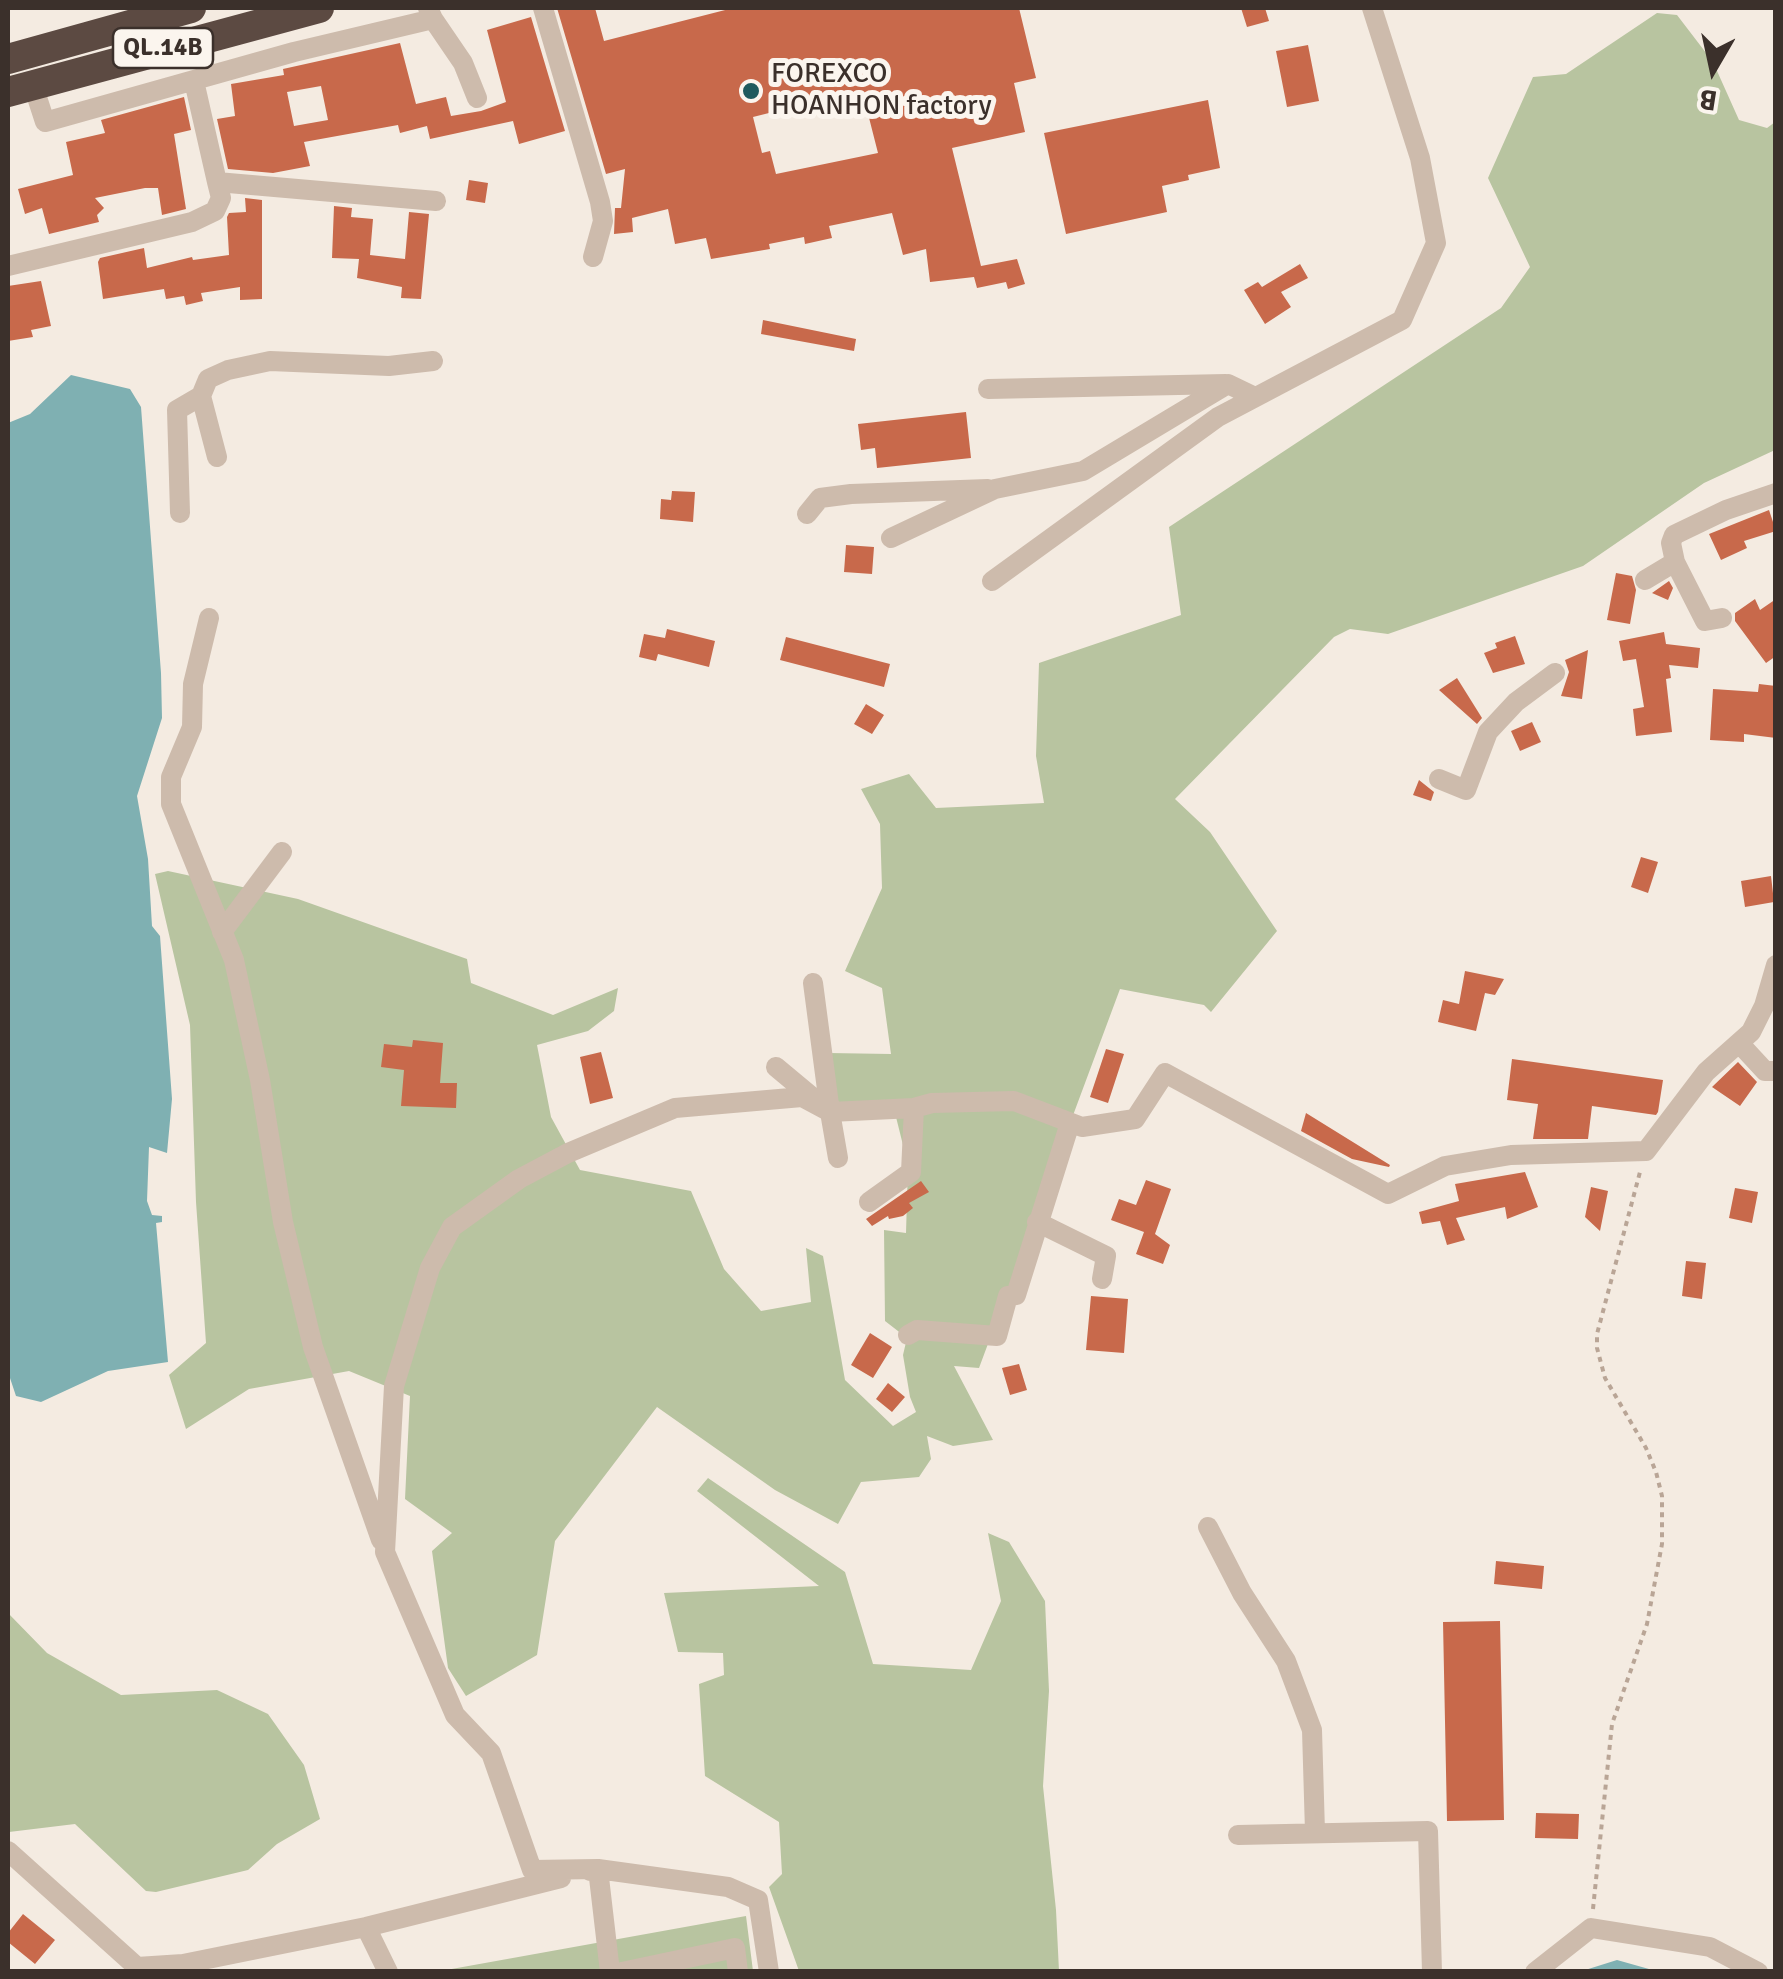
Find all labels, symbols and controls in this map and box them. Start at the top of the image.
north arrow [1663,20,1763,120]
road number: QL.14B [113,28,213,68]
place label: FOREXCO HOANHON factory [771,58,991,124]
marker: FOREXCO HOANHON factory [740,80,762,102]
text: B [1697,81,1719,118]

